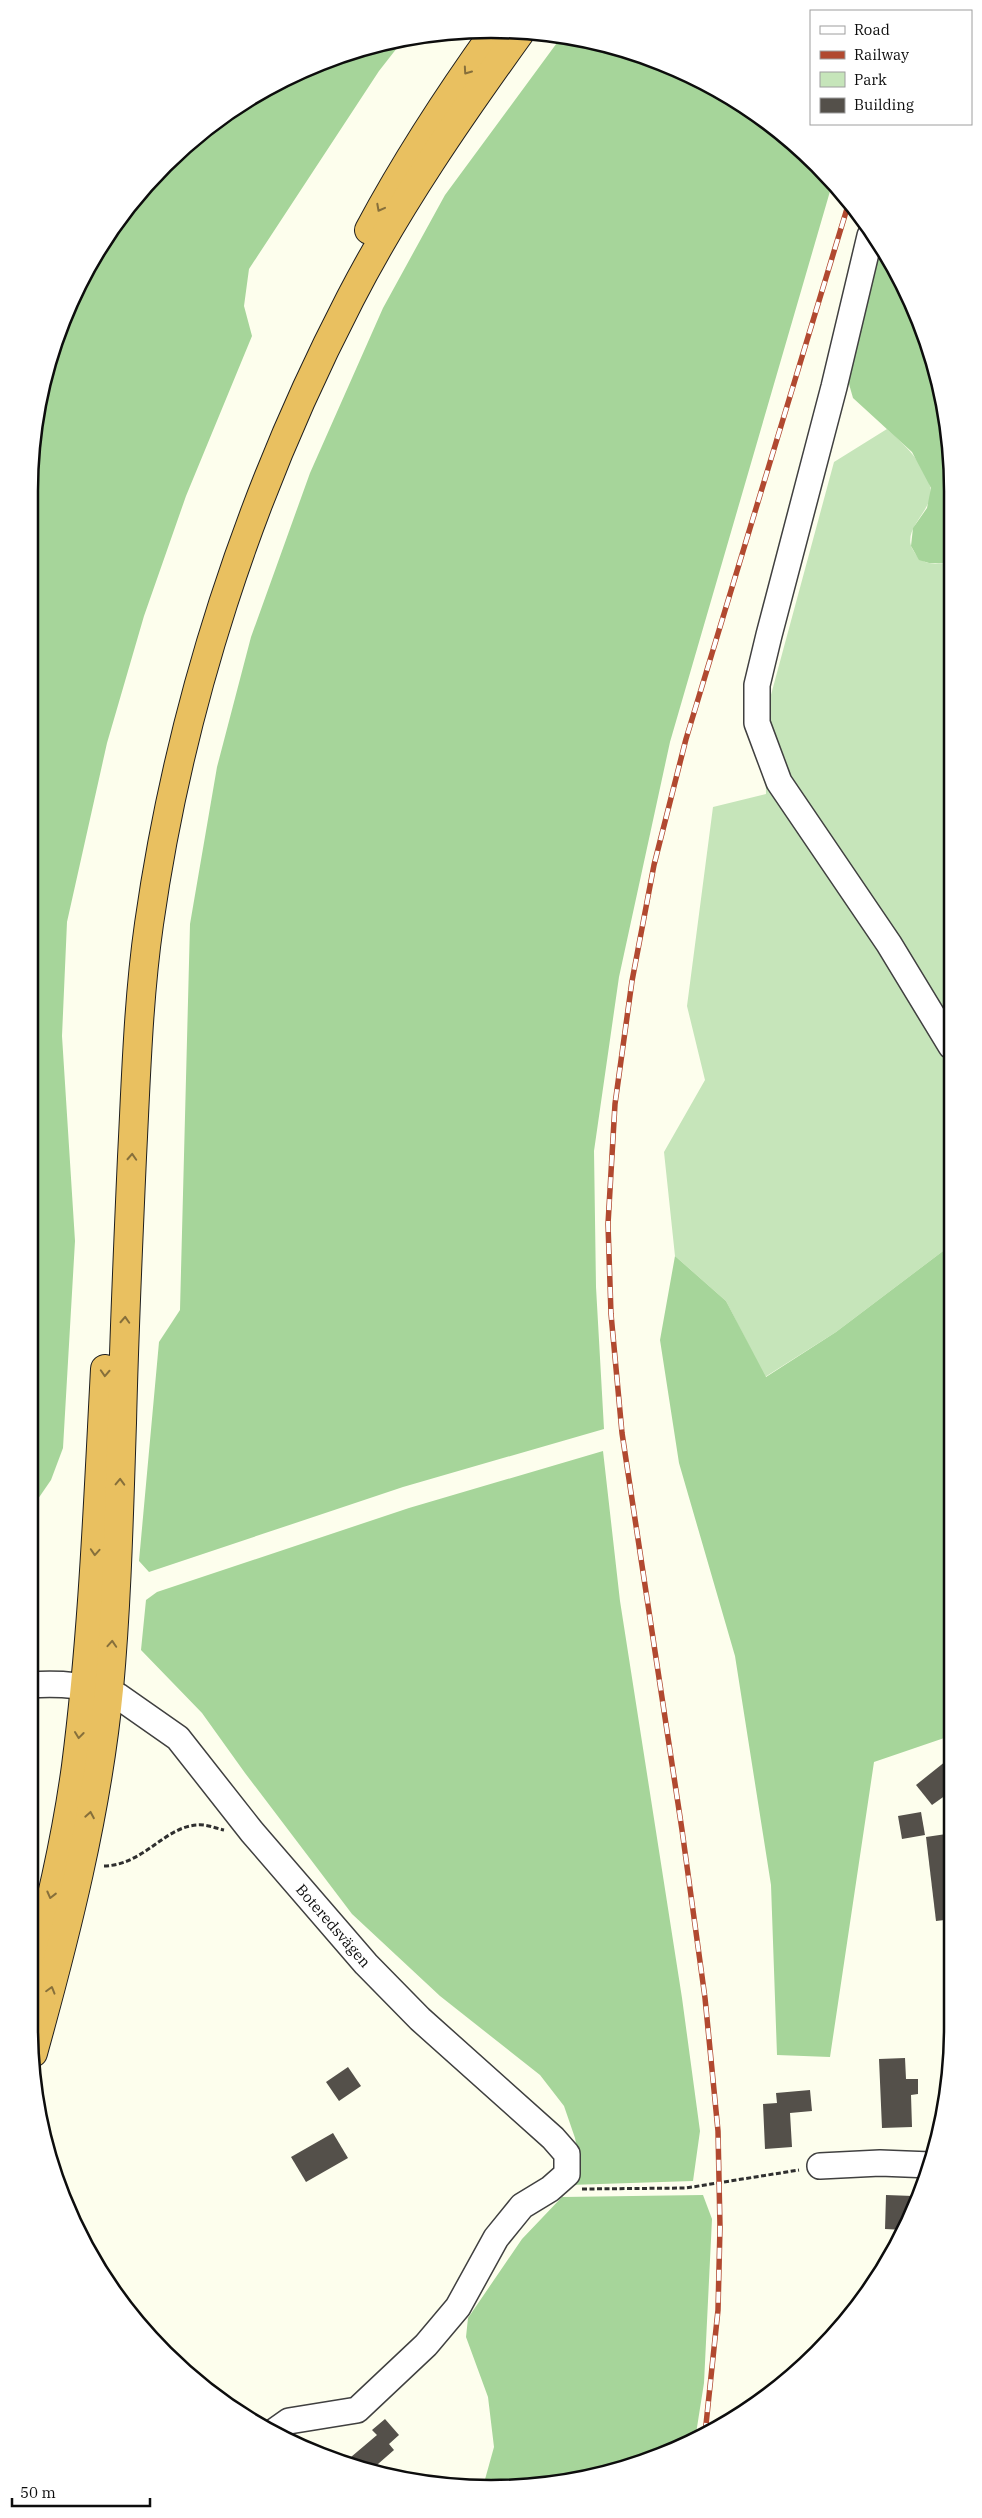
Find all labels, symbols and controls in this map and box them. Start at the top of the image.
legend [810,10,972,125]
text: Road [854,20,890,39]
text: Railway [854,45,909,64]
one-way arrow [464,65,473,74]
text: Park [854,70,887,89]
text: Building [854,95,914,114]
one-way arrow [377,203,387,212]
one-way arrow [127,1153,138,1161]
one-way arrow [120,1315,130,1323]
one-way arrow [99,1370,110,1378]
one-way arrow [115,1478,125,1486]
one-way arrow [89,1548,100,1556]
one-way arrow [107,1640,118,1648]
one-way arrow [74,1731,85,1739]
one-way arrow [85,1811,95,1820]
street label: Boteredsvägen [292,1880,375,1972]
one-way arrow [46,1890,57,1899]
one-way arrow [45,1985,56,1994]
scale bar [12,2476,150,2508]
text: 50 m [20,2483,56,2502]

